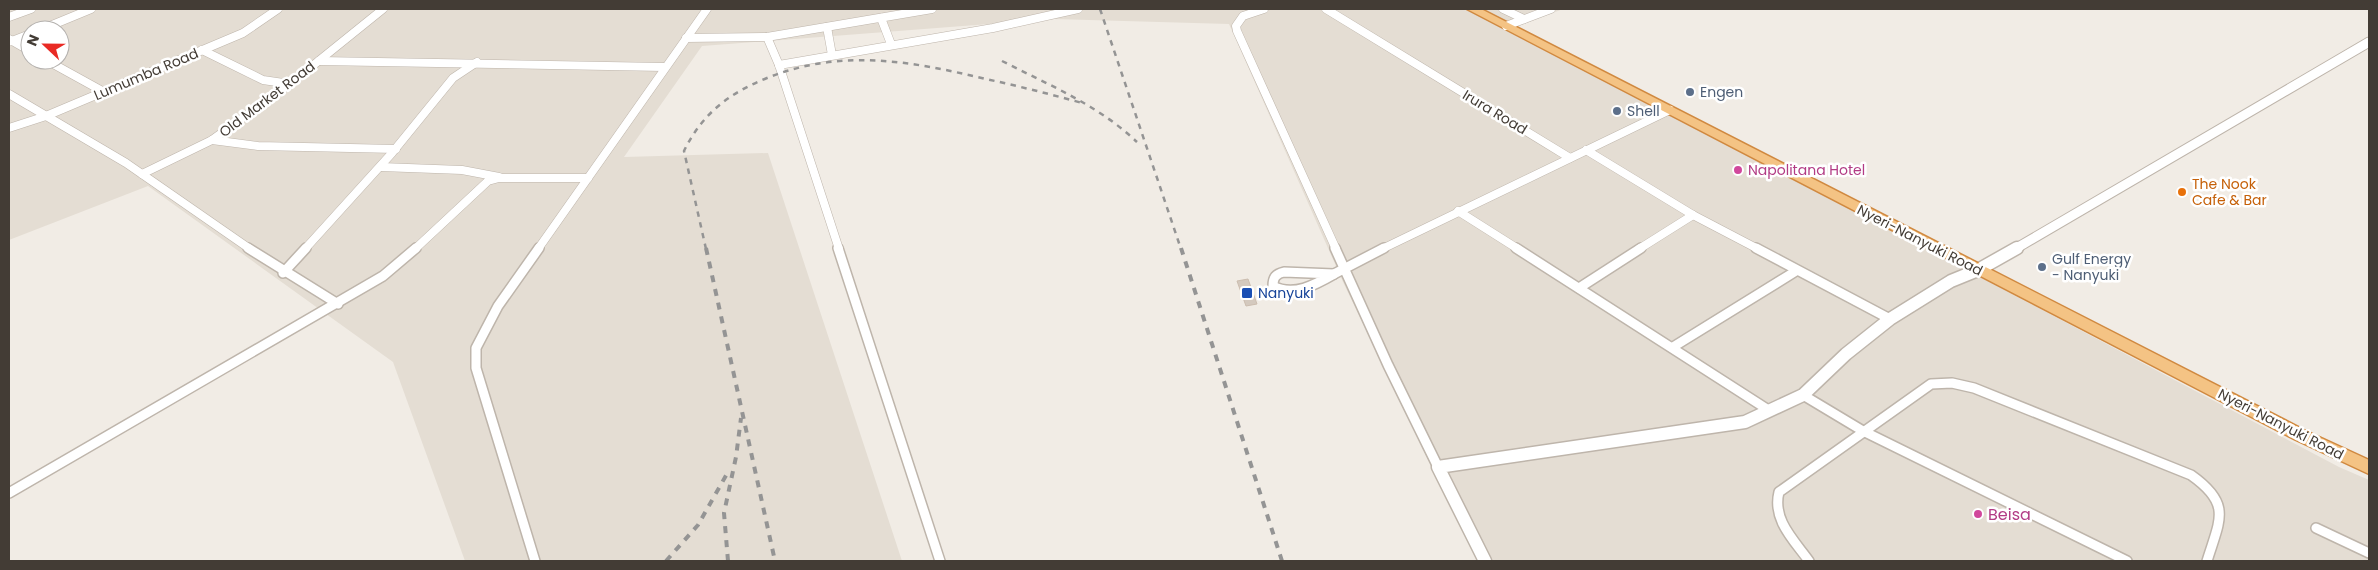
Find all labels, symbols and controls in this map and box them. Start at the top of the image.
north arrow [20,20,70,70]
text: N [22,32,44,49]
street label: Lumumba Road [91,43,201,105]
street label: Old Market Road [215,56,319,142]
place label: Engen [1700,82,1743,102]
street label: Irura Road [1459,85,1531,139]
marker: Engen [1684,86,1696,98]
place label: Shell [1627,101,1660,121]
marker: Shell [1611,105,1623,117]
place label: Napolitana Hotel [1748,160,1865,180]
marker: Napolitana Hotel [1732,164,1744,176]
place label: The Nook Cafe & Bar [2192,174,2267,210]
marker: The Nook Cafe & Bar [2176,186,2188,198]
street label: Nyeri-Nanyuki Road [1854,200,1986,280]
place label: Gulf Energy - Nanyuki [2052,249,2131,285]
marker: Gulf Energy - Nanyuki [2036,261,2048,273]
place label: Nanyuki [1258,283,1314,303]
marker: Nanyuki [1240,286,1254,300]
street label: Nyeri-Nanyuki Road [2215,384,2347,464]
place label: Beisa [1988,503,2031,526]
marker: Beisa [1972,508,1984,520]

